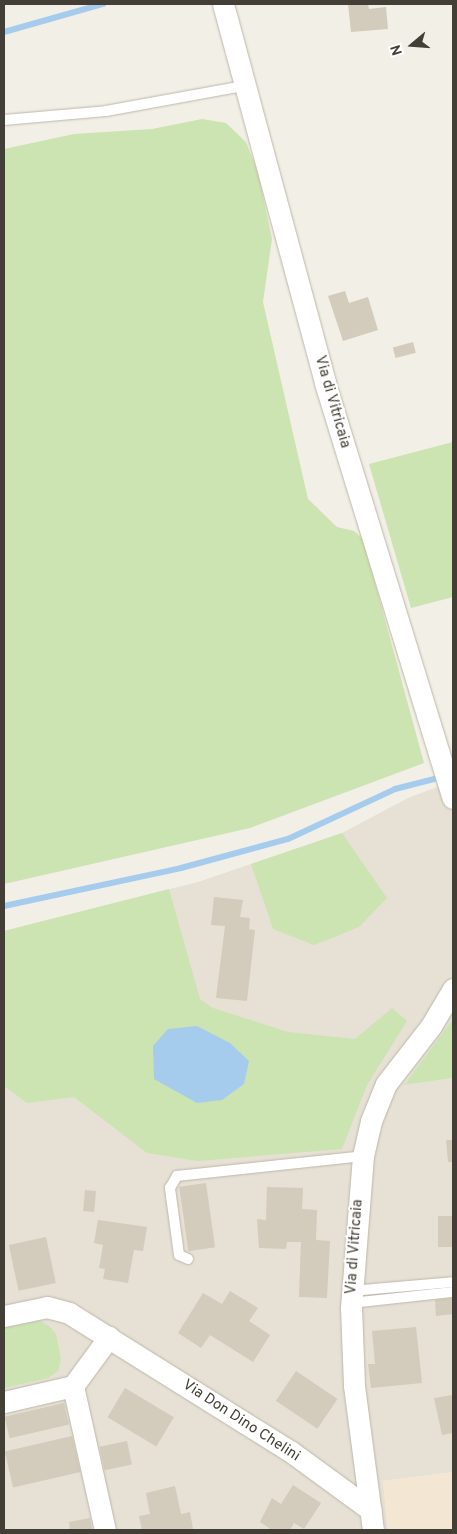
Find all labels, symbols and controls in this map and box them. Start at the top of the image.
north arrow [387,20,437,70]
text: N [388,42,407,57]
street label: Via di Vitricaia [310,353,354,451]
street label: Via di Vitricaia [343,1199,367,1295]
street label: Via Don Dino Chelini [179,1376,303,1466]

